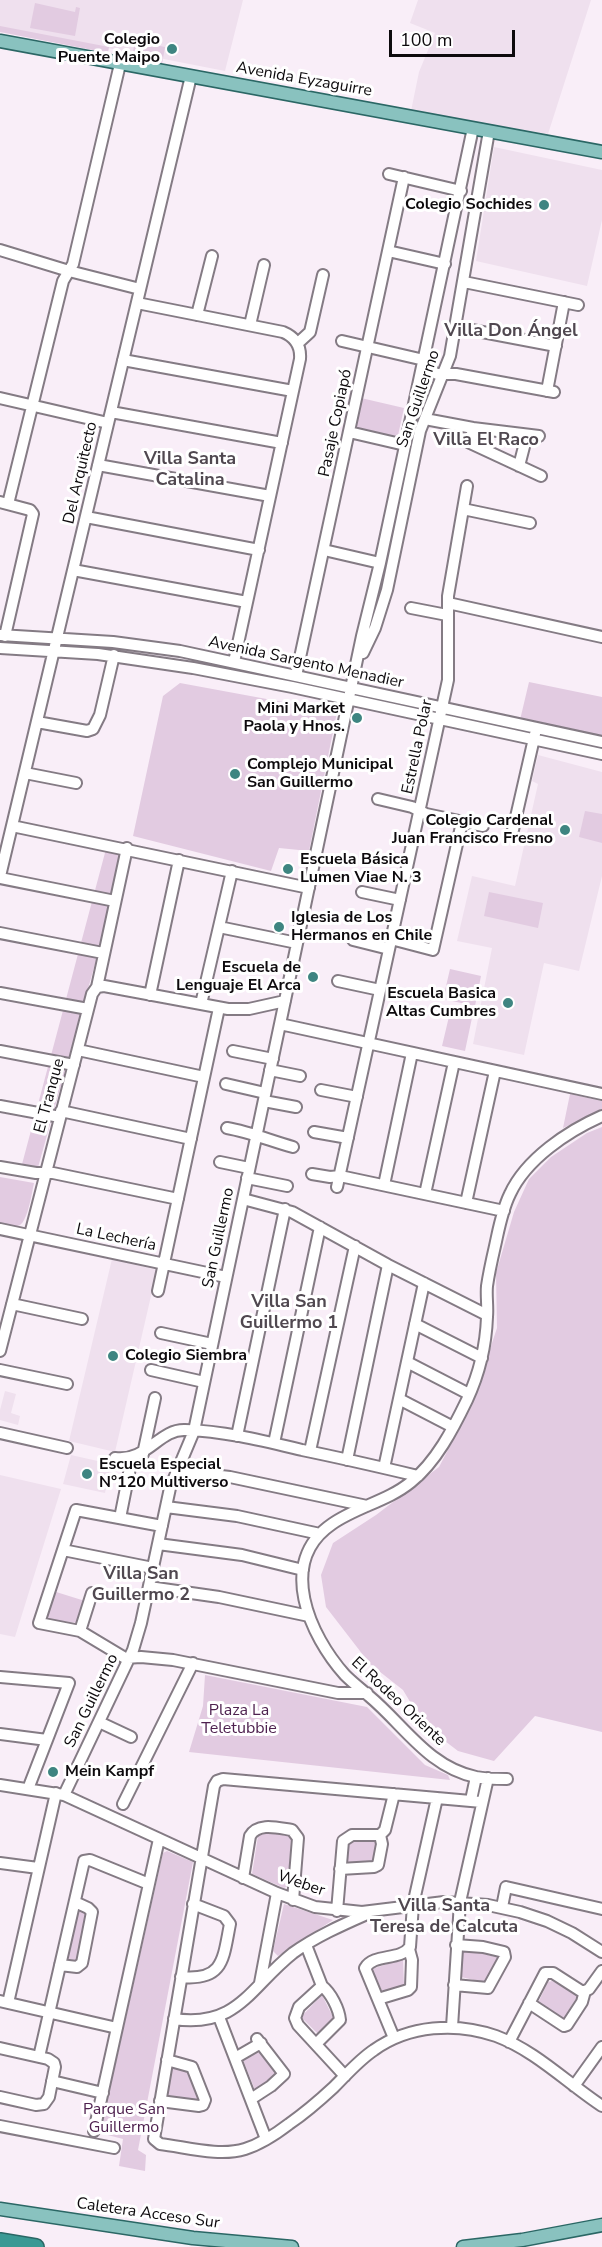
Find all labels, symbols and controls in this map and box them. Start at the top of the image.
scale bar [392,18,518,56]
text: 100 m [400,28,452,52]
place label: Colegio Puente Maipo [58,30,160,68]
marker: Colegio Puente Maipo [165,42,179,56]
street label: Avenida Eyzaguirre [235,59,373,101]
place label: Colegio Sochides [405,195,532,215]
marker: Colegio Sochides [537,198,551,212]
district label: Villa Don Ángel [444,321,578,343]
street label: San Guillermo [393,348,445,450]
street label: Pasaje Copiapó [315,367,357,479]
street label: Del Arquitecto [60,420,102,526]
district label: Villa El Raco [433,430,539,452]
district label: Villa Santa Catalina [144,449,236,492]
street label: Avenida Sargento Menadier [207,633,405,693]
street label: Estrella Polar [399,698,437,796]
place label: Mini Market Paola y Hnos. [243,699,345,737]
marker: Mini Market Paola y Hnos. [350,711,364,725]
place label: Complejo Municipal San Guillermo [247,755,393,793]
marker: Complejo Municipal San Guillermo [228,767,242,781]
place label: Colegio Cardenal Juan Francisco Fresno [392,811,553,849]
marker: Colegio Cardenal Juan Francisco Fresno [558,823,572,837]
place label: Escuela Básica Lumen Viae N. 3 [300,850,422,888]
marker: Escuela Básica Lumen Viae N. 3 [281,862,295,876]
place label: Iglesia de Los Hermanos en Chile [291,908,432,946]
marker: Iglesia de Los Hermanos en Chile [272,920,286,934]
place label: Escuela de Lenguaje El Arca [176,958,301,996]
marker: Escuela de Lenguaje El Arca [306,970,320,984]
place label: Escuela Basica Altas Cumbres [386,984,496,1022]
marker: Escuela Basica Altas Cumbres [501,996,515,1010]
street label: El Tranque [31,1057,69,1135]
street label: San Guillermo [199,1186,239,1290]
street label: La Lechería [74,1220,158,1256]
district label: Villa San Guillermo 1 [240,1292,338,1334]
place label: Colegio Siembra [125,1346,247,1366]
marker: Colegio Siembra [106,1349,120,1363]
place label: Escuela Especial N°120 Multiverso [99,1455,229,1493]
marker: Escuela Especial N°120 Multiverso [80,1467,94,1481]
district label: Villa San Guillermo 2 [92,1564,190,1606]
street label: San Guillermo [61,1651,123,1751]
street label: El Rodeo Oriente [347,1653,449,1751]
park label: Plaza La Teletubbie [201,1701,277,1739]
place label: Mein Kampf [65,1762,154,1782]
marker: Mein Kampf [46,1765,60,1779]
street label: Weber [275,1867,327,1901]
district label: Villa Santa Teresa de Calcuta [370,1896,518,1938]
park label: Parque San Guillermo [83,2100,165,2138]
street label: Caletera Acceso Sur [75,2194,221,2234]

